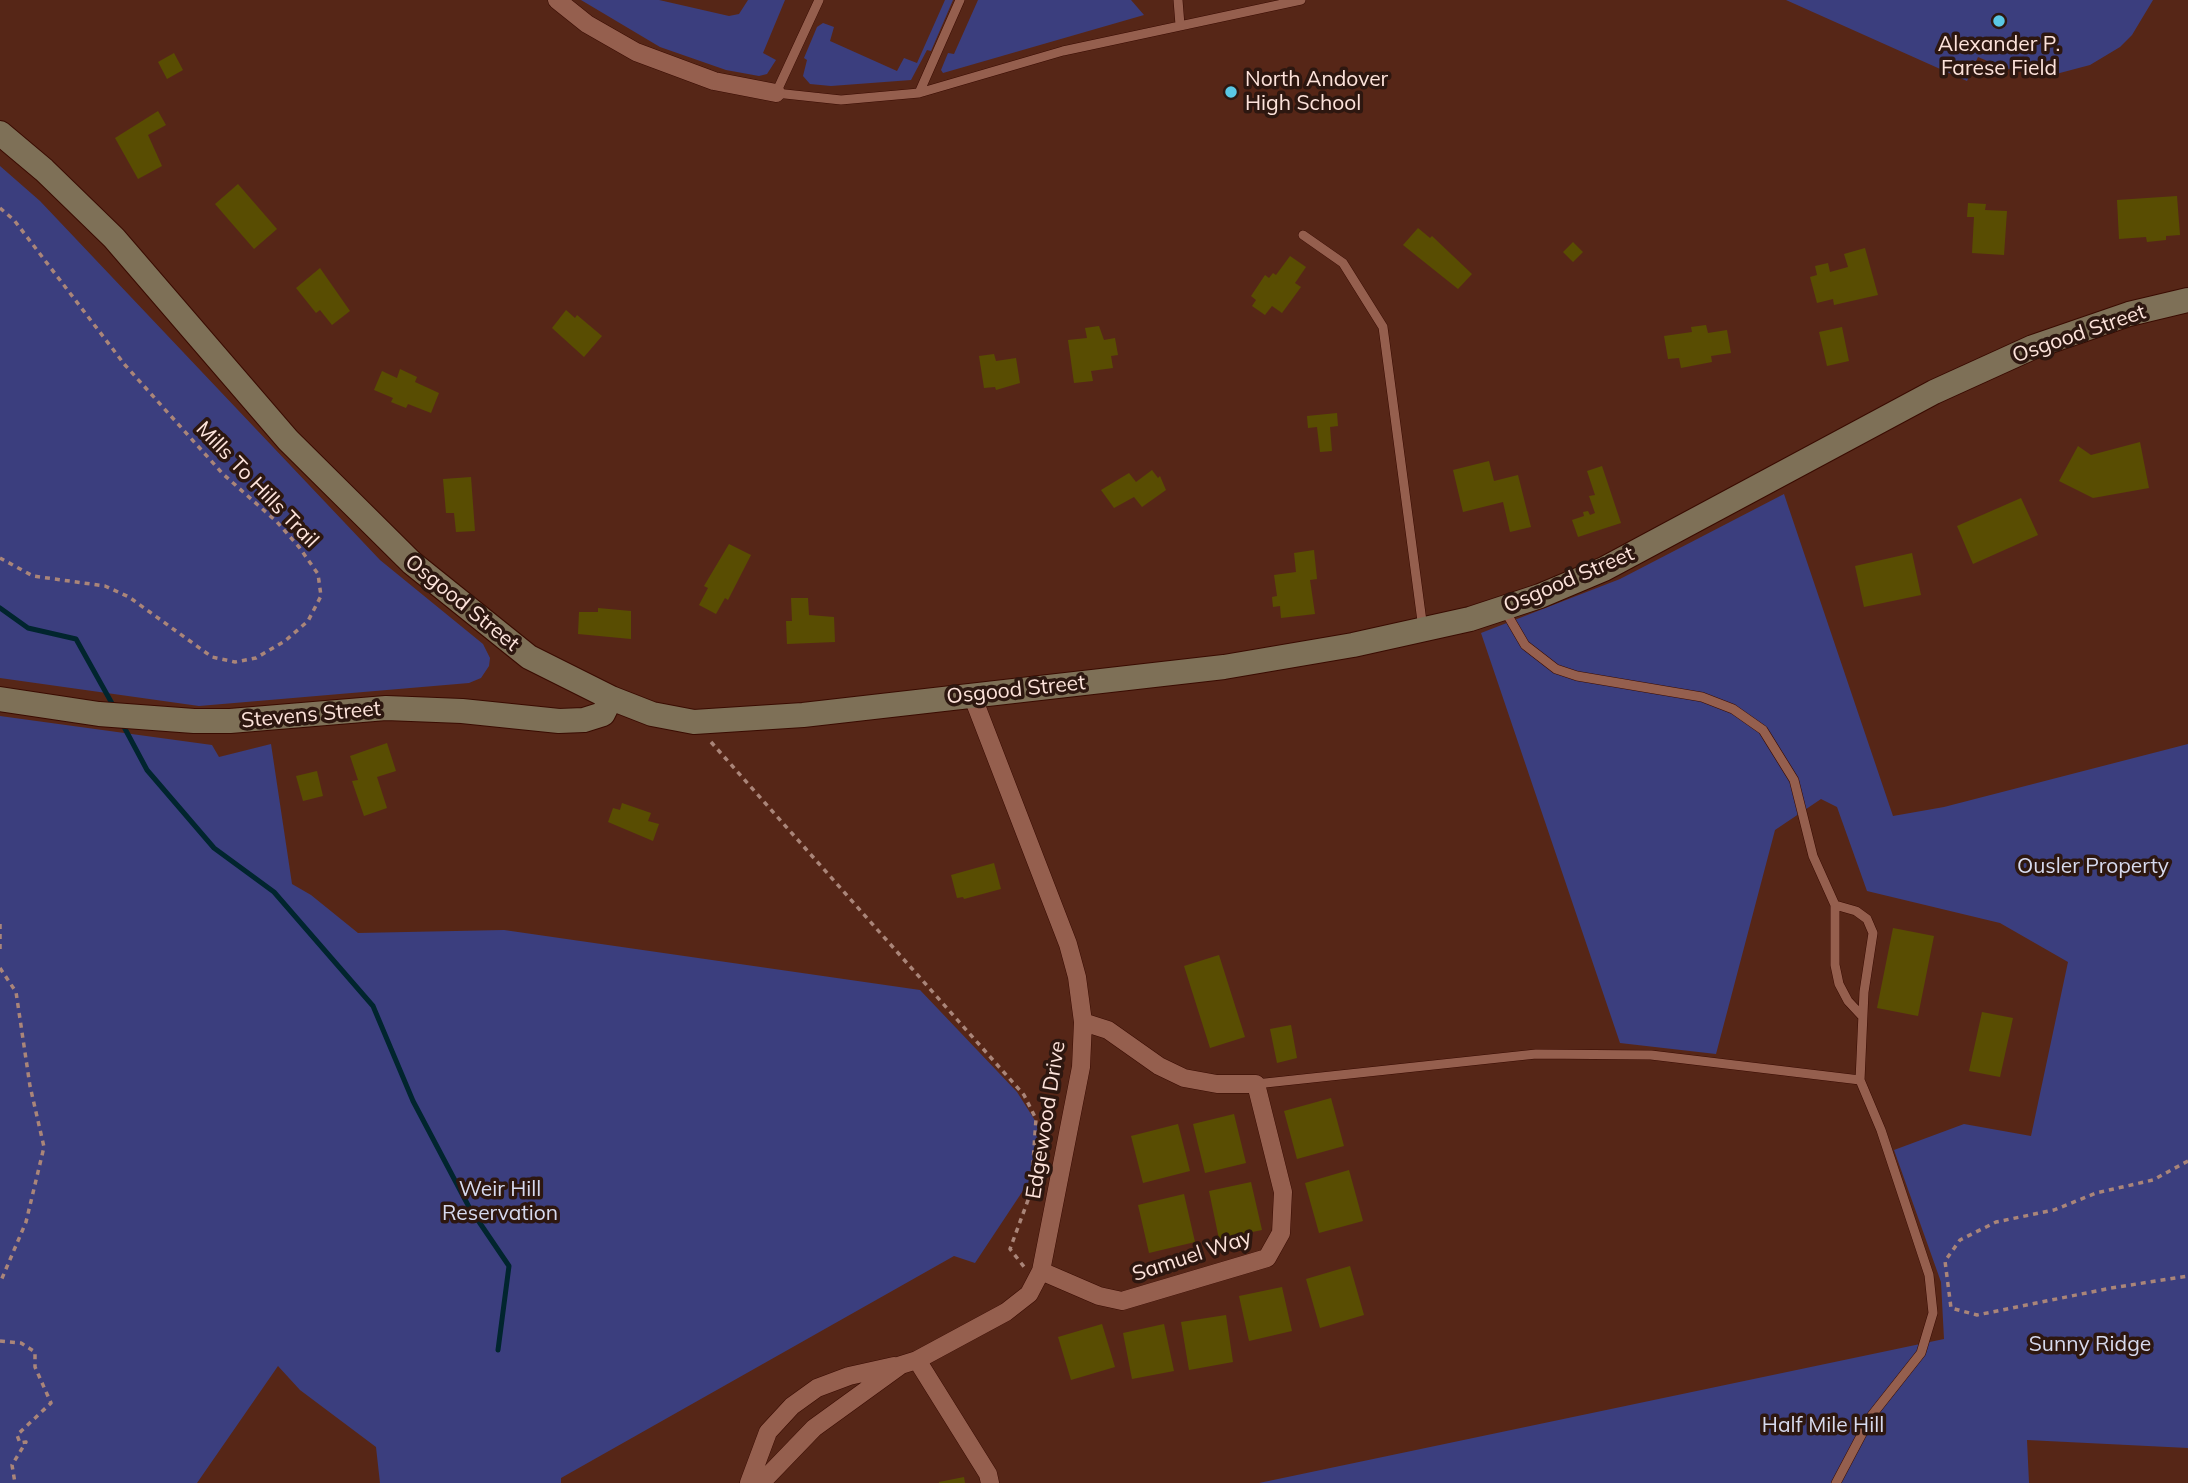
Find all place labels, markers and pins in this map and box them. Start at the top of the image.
marker: Alexander P. Farese Field [1991,13,2007,29]
place label: Alexander P. Farese Field [1938,32,2060,82]
place label: North Andover High School [1245,67,1388,117]
marker: North Andover High School [1223,84,1239,100]

